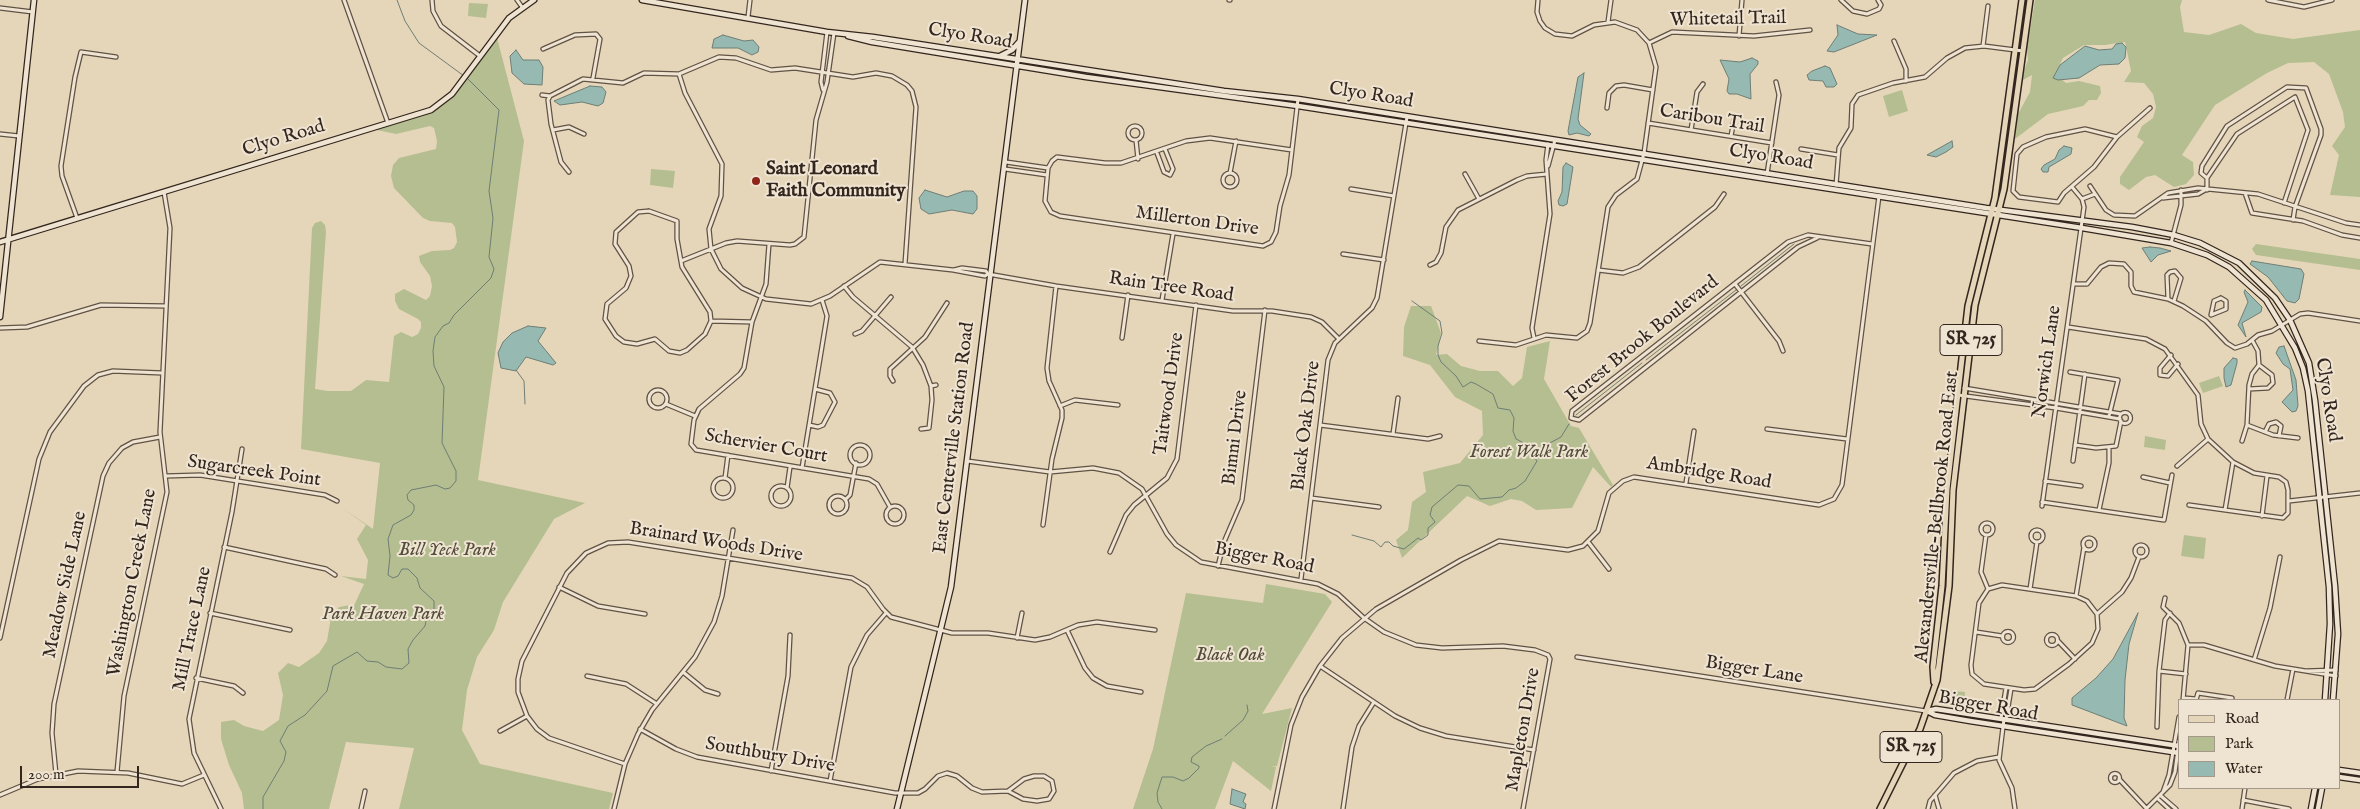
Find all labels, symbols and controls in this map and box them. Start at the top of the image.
street label: Whitetail Trail [1670,8,1786,32]
street label: Clyo Road [926,19,1014,55]
street label: Clyo Road [1327,78,1415,114]
street label: Caribou Trail [1658,100,1766,140]
street label: Clyo Road [240,116,328,162]
street label: Clyo Road [1727,140,1815,176]
place label: Saint Leonard Faith Community [766,159,906,203]
marker: Saint Leonard Faith Community [750,175,762,187]
street label: Millerton Drive [1134,202,1260,242]
street label: Rain Tree Road [1107,268,1235,308]
street label: Forest Brook Boulevard [1562,272,1724,408]
street label: Norwich Lane [2029,304,2067,420]
street label: East Centerville Station Road [929,321,981,555]
road number: SR 725 [1940,324,2002,356]
street label: Taitwood Drive [1150,331,1190,457]
street label: Clyo Road [2309,356,2345,444]
street label: Black Oak Drive [1288,360,1326,492]
street label: Alexandersville-Bellbrook Road East [1911,370,1965,664]
street label: Bimni Drive [1219,389,1253,487]
street label: Schervier Court [703,425,829,469]
park label: Forest Walk Park [1470,442,1588,464]
street label: Sugarcreek Point [186,451,322,493]
street label: Ambridge Road [1645,453,1773,495]
street label: Washington Creek Lane [104,487,162,679]
street label: Meadow Side Lane [39,509,93,661]
street label: Brainard Woods Drive [628,518,804,568]
street label: Bigger Road [1212,538,1316,580]
park label: Bill Yeck Park [398,540,496,562]
street label: Mill Trace Lane [169,565,217,693]
park label: Park Haven Park [322,604,444,626]
park label: Black Oak [1195,645,1265,667]
street label: Bigger Lane [1703,652,1805,690]
street label: Mapleton Drive [1502,666,1546,794]
street label: Bigger Road [1936,687,2040,727]
legend [2178,699,2340,789]
text: Road [2225,709,2259,728]
road number: SR 725 [1880,732,1942,762]
street label: Southbury Drive [703,733,837,779]
text: Park [2225,734,2254,753]
scale bar [22,756,141,788]
text: Water [2225,759,2262,778]
text: 200 m [28,765,65,784]

